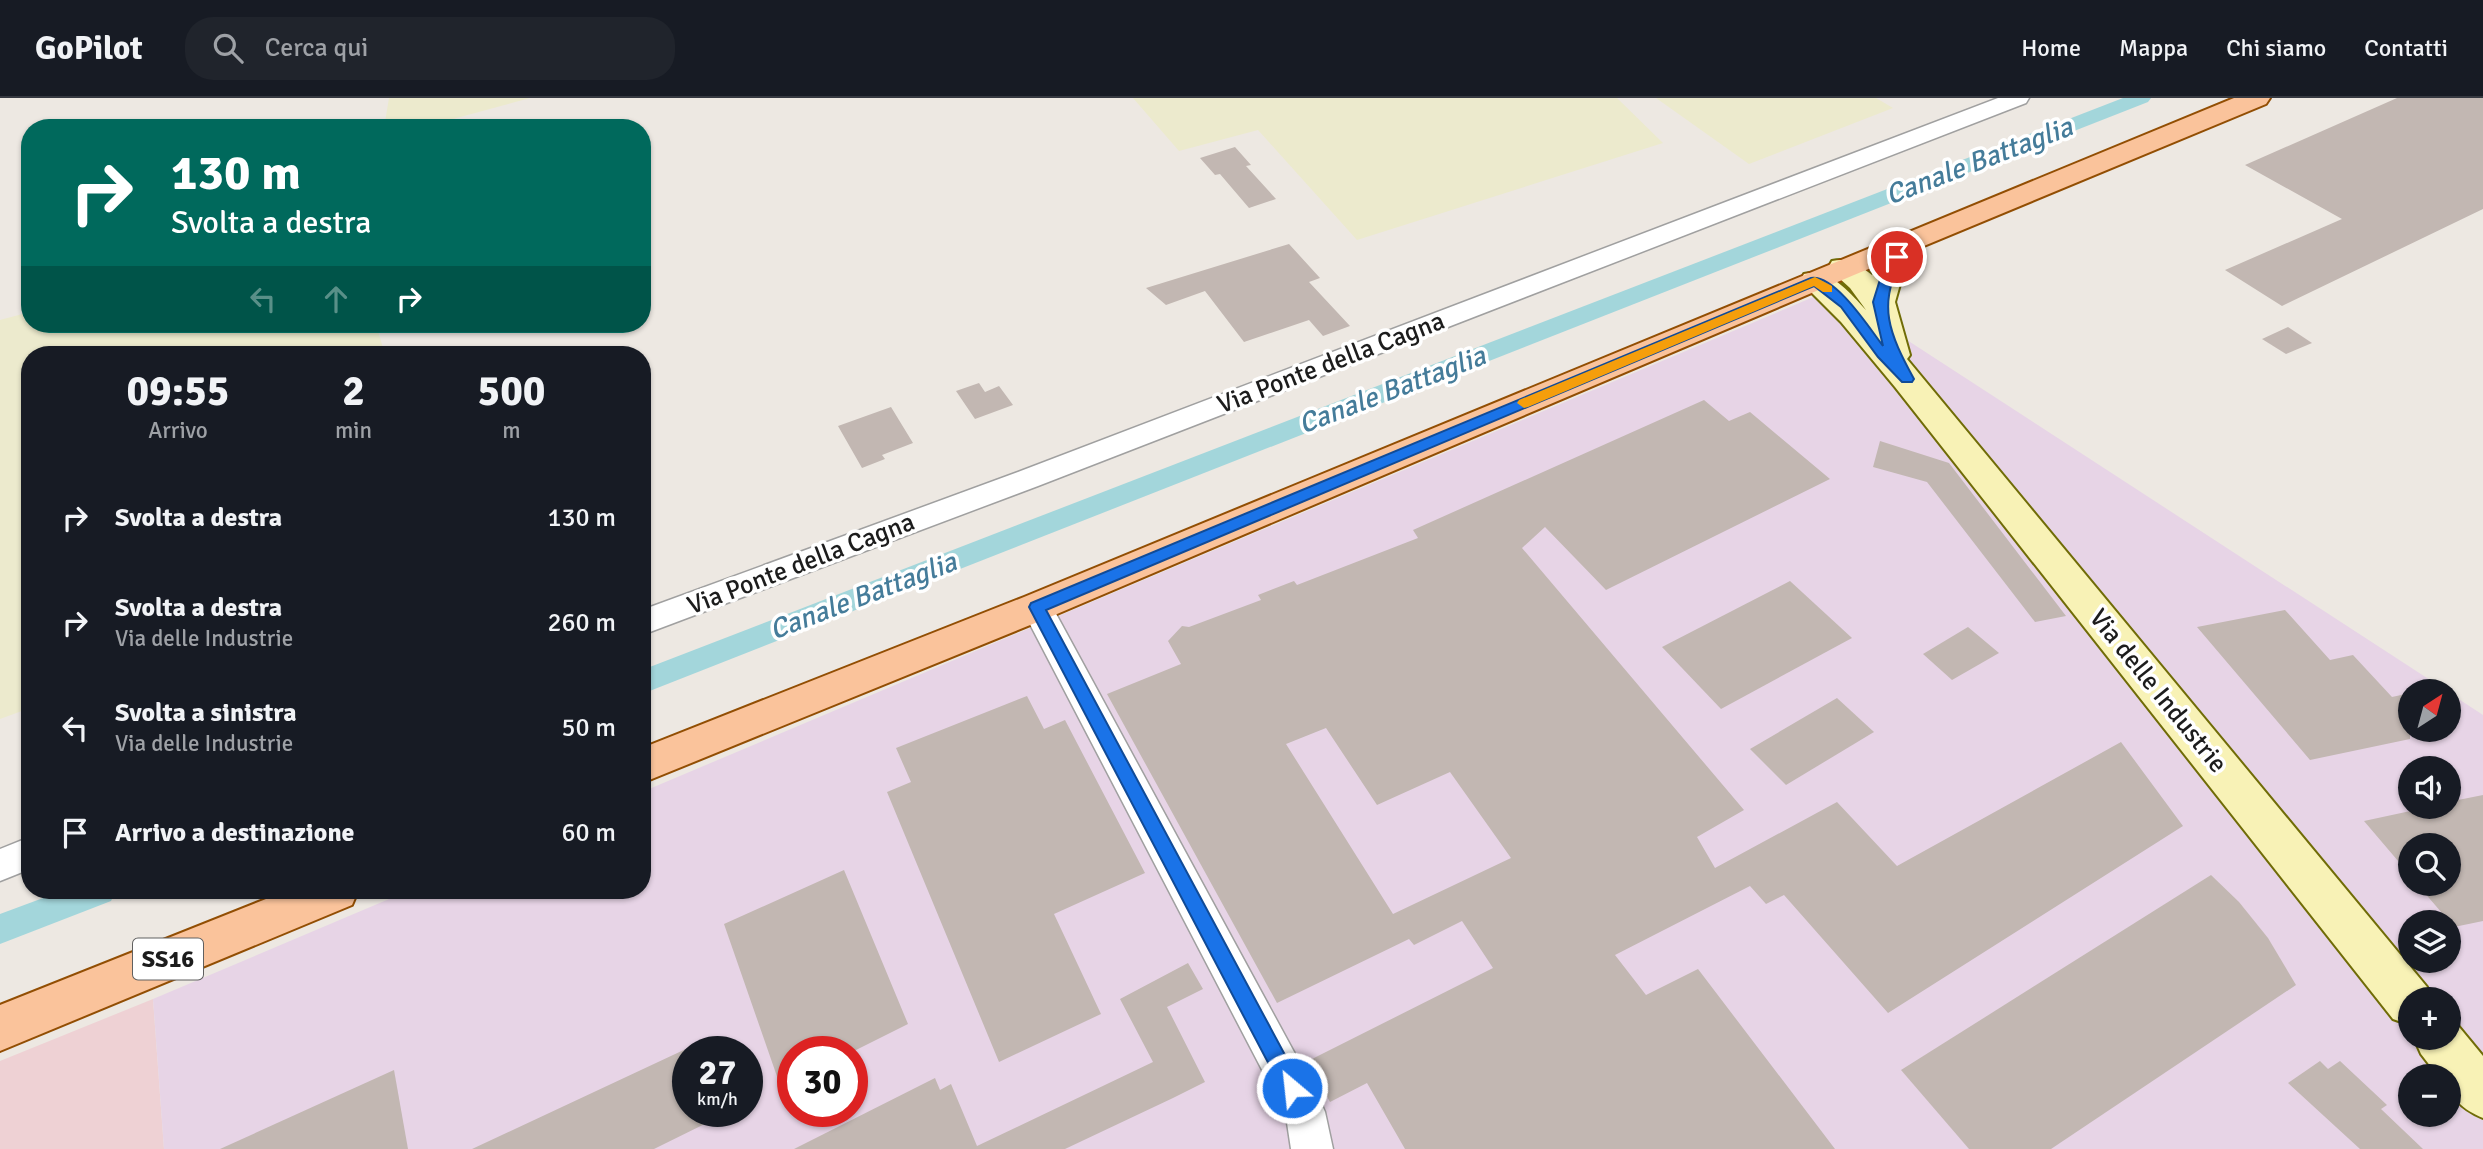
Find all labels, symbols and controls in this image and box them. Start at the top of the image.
search box [185,17,675,80]
text: GoPilot [35,28,143,69]
icon: search [209,29,247,67]
text: Cerca qui [265,32,368,64]
text: Home [2021,33,2081,63]
text: Mappa [2119,33,2188,63]
text: Chi siamo [2226,33,2326,63]
text: Contatti [2364,33,2448,63]
water label: Canale Battaglia [1881,109,2078,212]
text: 130 m [171,143,301,203]
icon: right [56,147,147,238]
text: Svolta a destra [171,203,371,242]
pin [1867,227,1927,287]
icon: arrive [1878,238,1916,276]
icon: left [244,280,282,318]
icon: ahead [317,280,355,318]
icon: right [390,280,428,318]
street label: Via Ponte della Cagna [1213,305,1449,421]
water label: Canale Battaglia [1294,338,1491,441]
text: 09:55 [126,366,230,417]
text: 2 [342,366,365,417]
text: 500 [477,366,546,417]
text: Arrivo [148,416,208,445]
text: min [335,416,372,445]
text: m [502,416,521,445]
icon: right [56,499,94,537]
text: Svolta a destra [115,502,282,534]
text: 130 m [547,502,616,534]
street label: Via Ponte della Cagna [683,506,919,622]
water label: Canale Battaglia [765,544,962,647]
text: Svolta a destra [115,592,282,624]
street label: Via delle Industrie [2082,603,2234,779]
icon: right [56,604,94,642]
text: 260 m [547,607,616,639]
text: Via delle Industrie [115,624,293,653]
north arrow [2398,679,2460,742]
map controls [2398,679,2461,1127]
text: Svolta a sinistra [115,697,297,729]
icon: left [56,709,94,747]
text: 50 m [561,712,616,744]
text: Via delle Industrie [115,729,293,758]
button: sound [2398,756,2461,819]
icon: arrive [56,814,94,852]
text: Arrivo a destinazione [115,817,355,849]
text: 60 m [561,817,616,849]
button: search [2398,833,2461,896]
button: layers [2398,910,2461,973]
road number: SS16 [133,938,203,980]
button: + [2398,987,2461,1050]
speed limit sign: 30 [777,1036,868,1127]
text: 27 [699,1051,736,1094]
position arrow [1255,1051,1329,1125]
button: − [2398,1064,2461,1127]
text: km/h [697,1088,738,1110]

